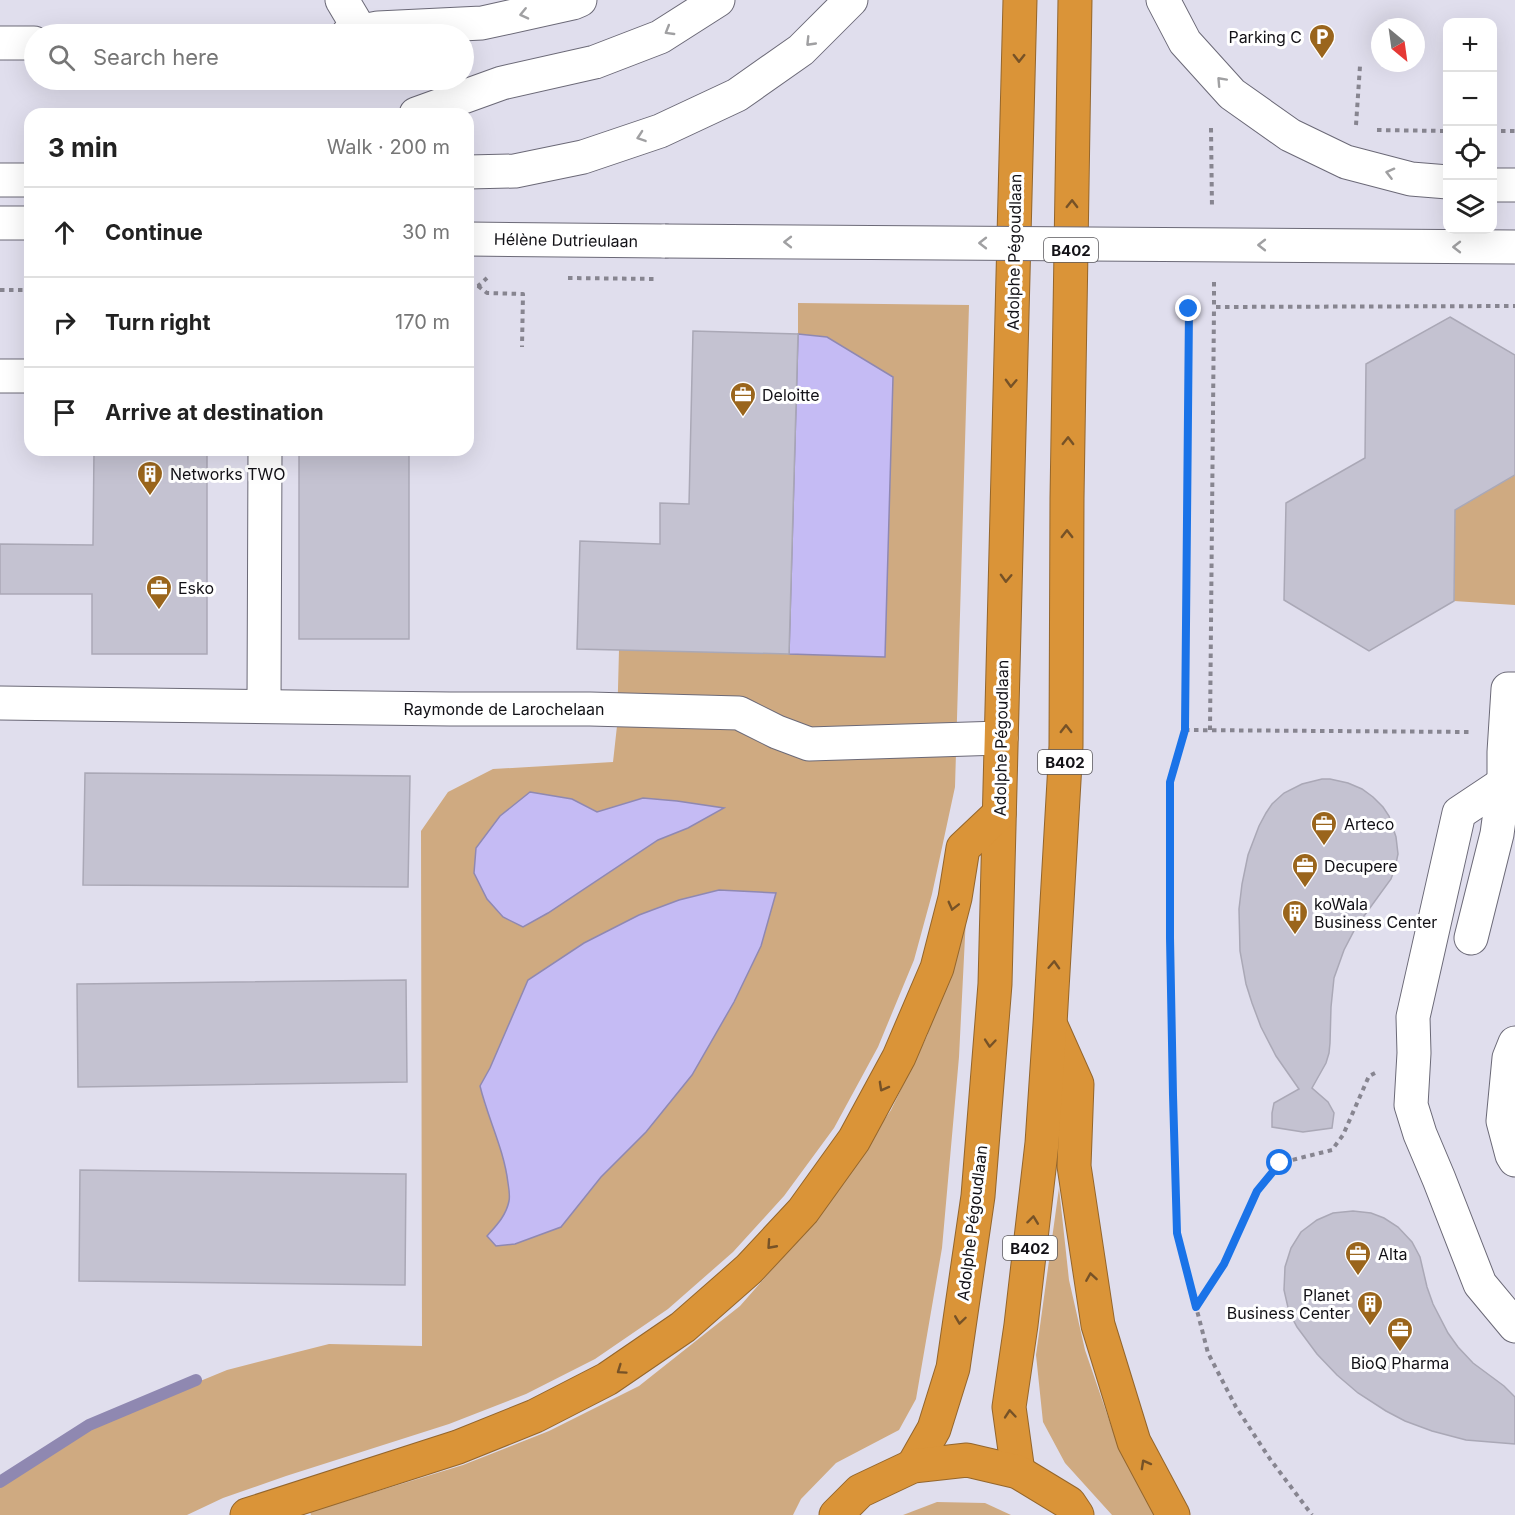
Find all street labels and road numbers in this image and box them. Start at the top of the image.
street label: Adolphe Pégoudlaan [1003,173,1025,331]
street label: Hélène Dutrieulaan [494,229,638,251]
road number: B402 [1044,238,1098,262]
street label: Adolphe Pégoudlaan [990,659,1012,817]
street label: Raymonde de Larochelaan [404,699,604,719]
road number: B402 [1038,750,1092,774]
street label: Adolphe Pégoudlaan [953,1144,991,1302]
road number: B402 [1003,1236,1057,1260]

